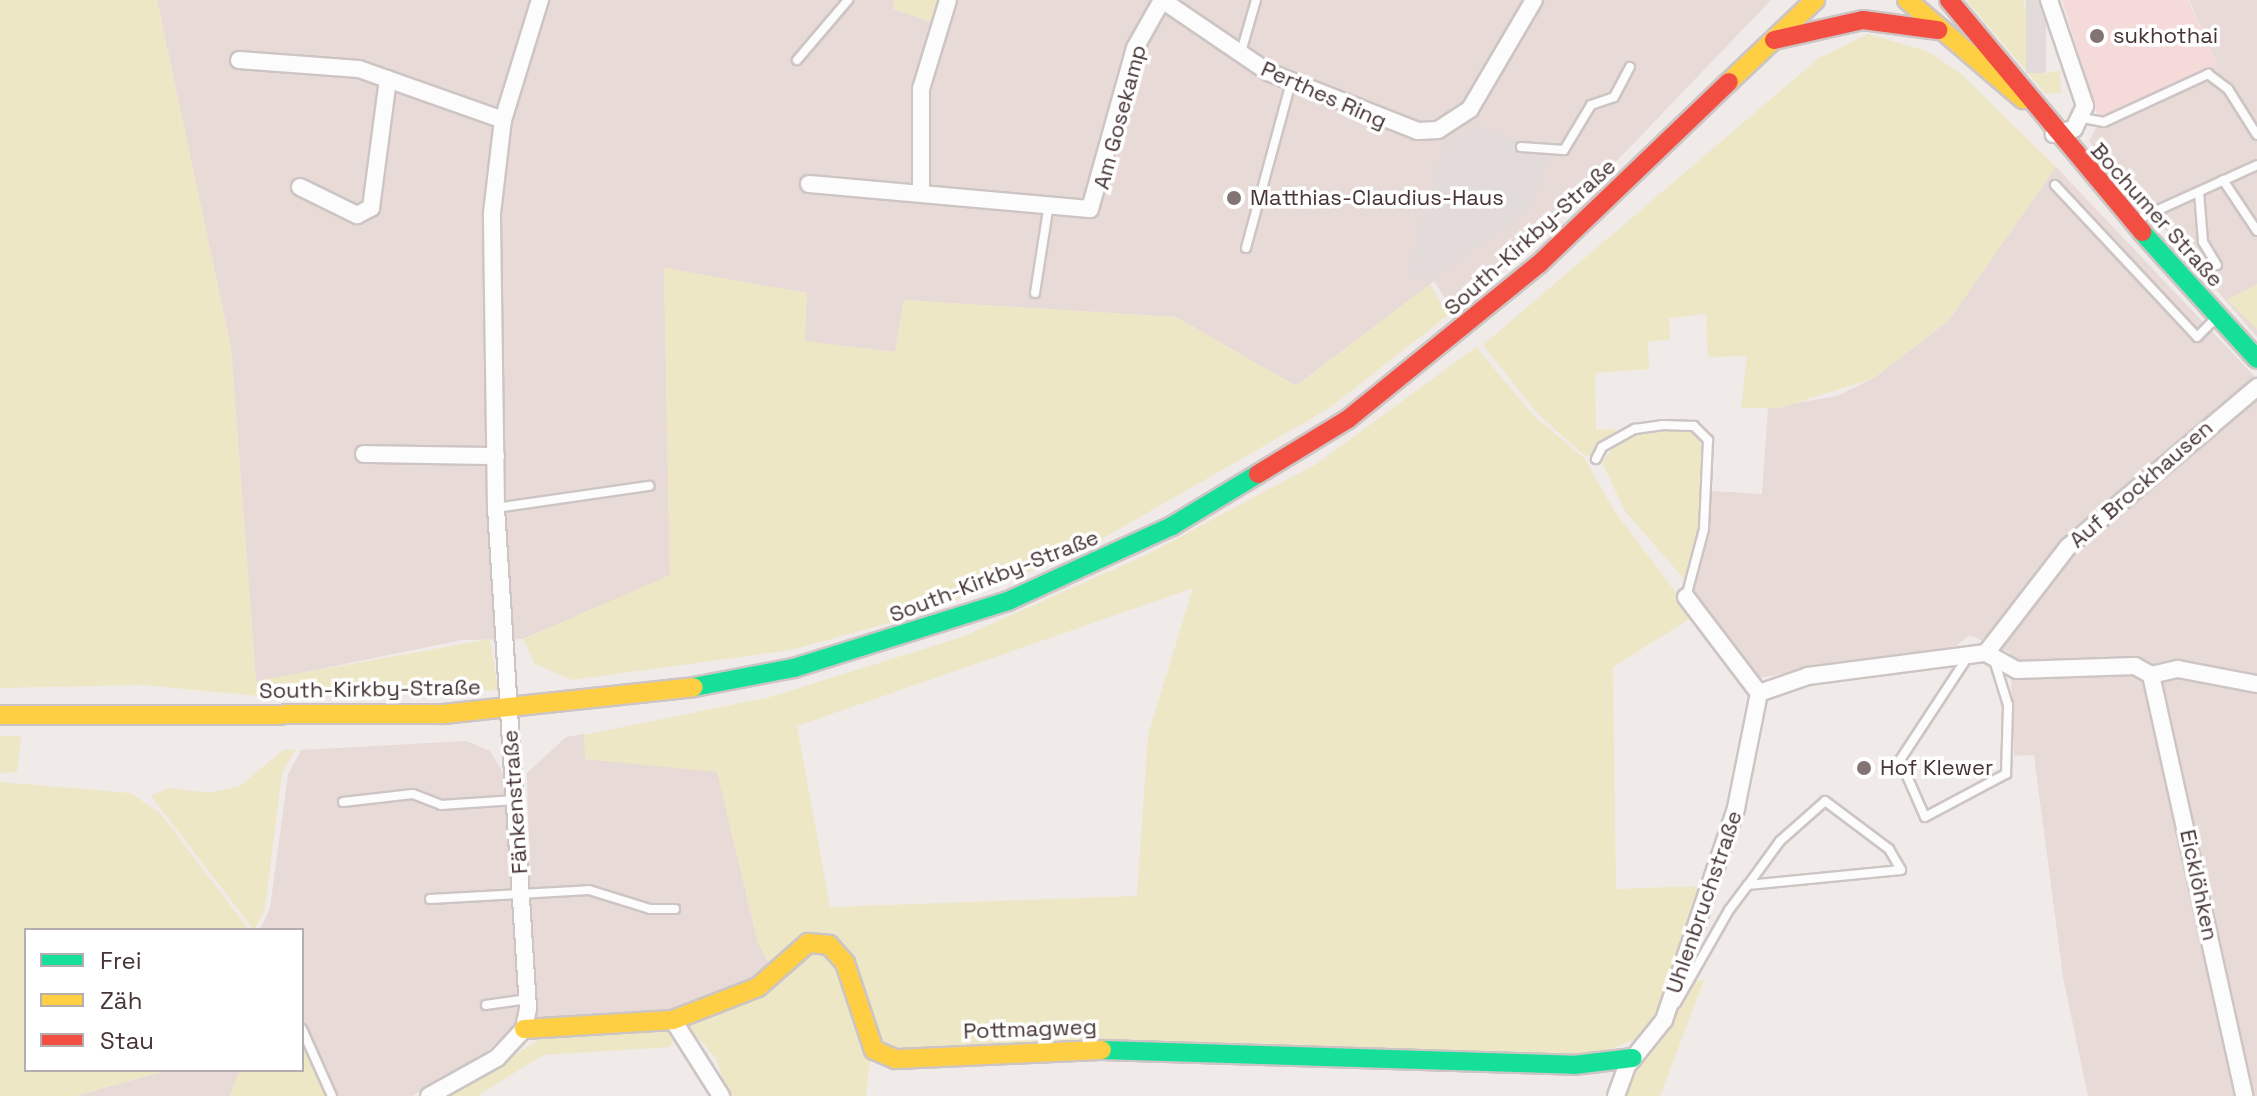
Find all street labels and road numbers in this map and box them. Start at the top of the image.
street label: Am Gosekamp [1088,42,1152,192]
street label: Perthes Ring [1257,55,1391,135]
street label: Bochumer Straße [2085,137,2229,293]
street label: South-Kirkby-Straße [1439,153,1621,321]
street label: Auf Brockhausen [2064,415,2218,553]
street label: South-Kirkby-Straße [886,524,1102,628]
street label: South-Kirkby-Straße [259,674,481,704]
street label: Fänkenstraße [497,729,533,875]
street label: Uhlenbruchstraße [1660,807,1748,997]
street label: Eicklöhken [2174,827,2224,943]
street label: Pottmagweg [963,1013,1097,1045]

